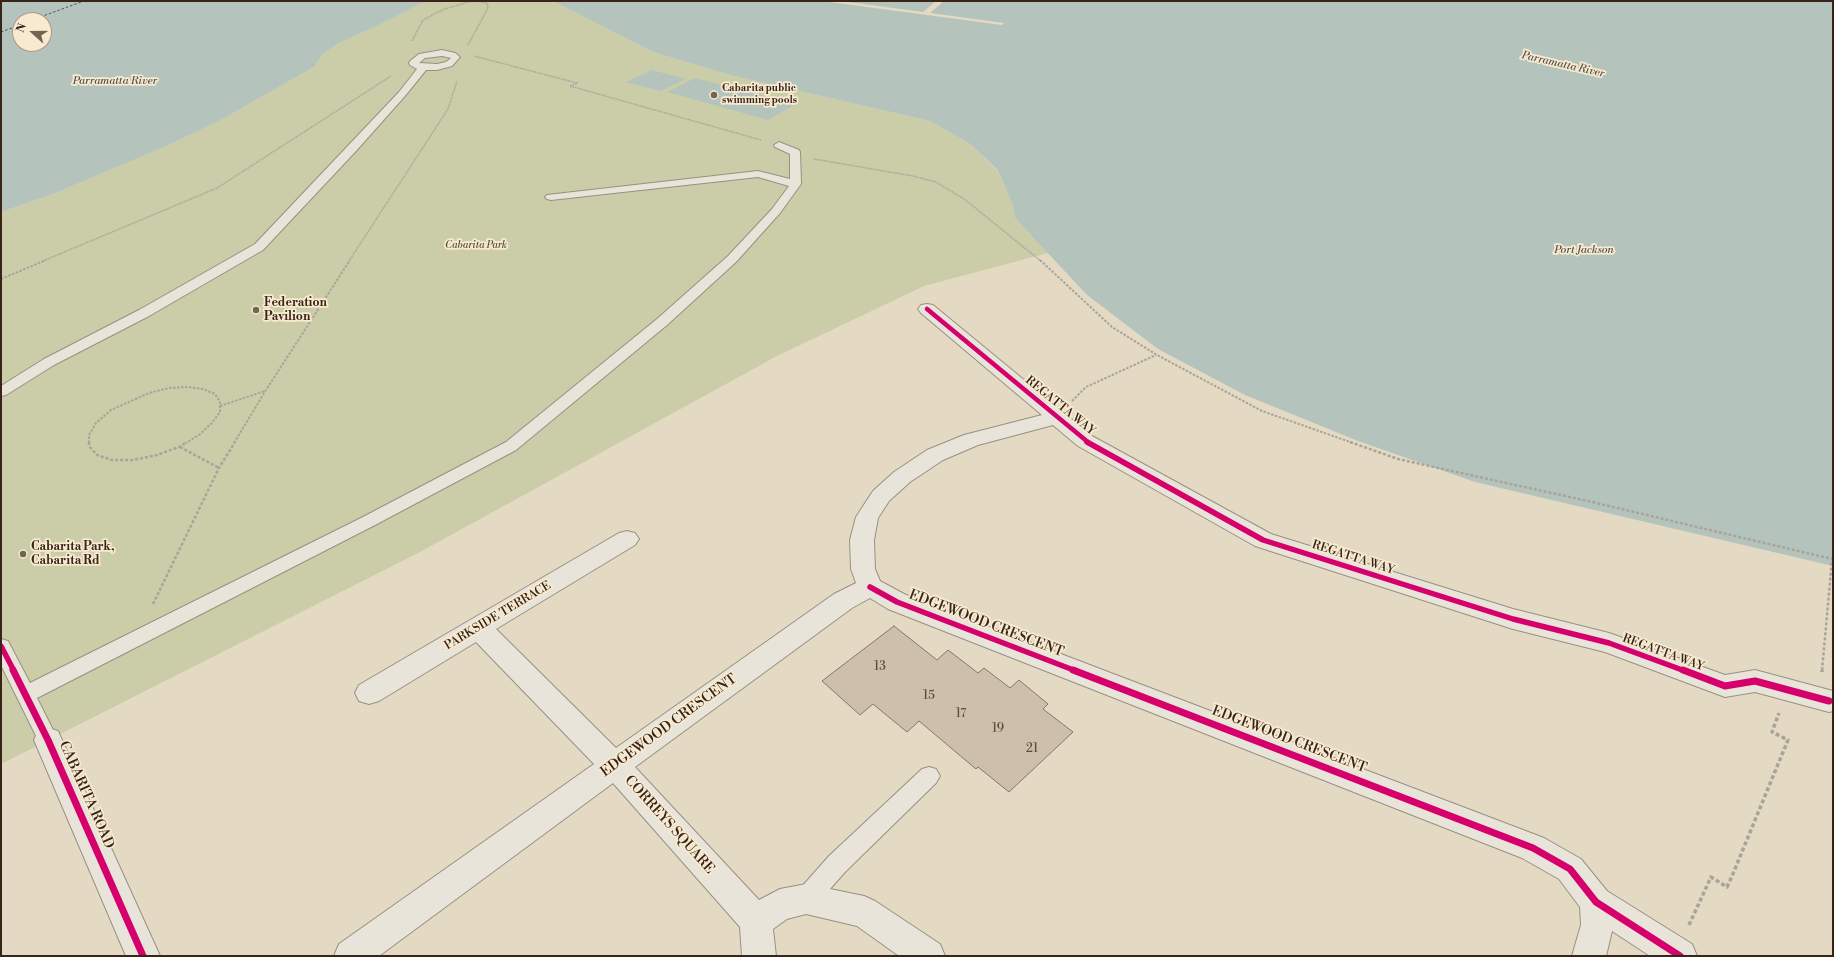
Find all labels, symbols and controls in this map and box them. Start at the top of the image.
north arrow [12,12,52,52]
text: N [14,21,30,35]
water label: Parramatta River [1520,49,1606,81]
water label: Parramatta River [73,74,157,88]
place label: Cabarita public swimming pools [722,83,797,106]
marker: Cabarita public swimming pools [709,90,719,100]
park label: Cabarita Park [445,240,507,252]
water label: Port Jackson [1554,243,1614,257]
place label: Federation Pavilion [264,296,327,324]
marker: Federation Pavilion [251,305,261,315]
street label: REGATTA WAY [1022,373,1098,439]
street label: REGATTA WAY [1310,538,1396,578]
place label: Cabarita Park, Cabarita Rd [31,540,115,568]
marker: Cabarita Park, Cabarita Rd [18,549,28,559]
street label: PARKSIDE TERRACE [442,578,554,654]
street label: EDGEWOOD CRESCENT [906,587,1066,661]
street label: REGATTA WAY [1620,632,1706,674]
house number: 13 [874,660,886,674]
street label: EDGEWOOD CRESCENT [598,671,740,781]
house number: 15 [923,689,935,703]
street label: EDGEWOOD CRESCENT [1209,703,1369,777]
house number: 17 [956,707,966,721]
house number: 19 [992,722,1004,736]
street label: CABARITA ROAD [55,739,117,851]
house number: 21 [1026,742,1038,756]
street label: CORREYS SQUARE [620,772,718,878]

